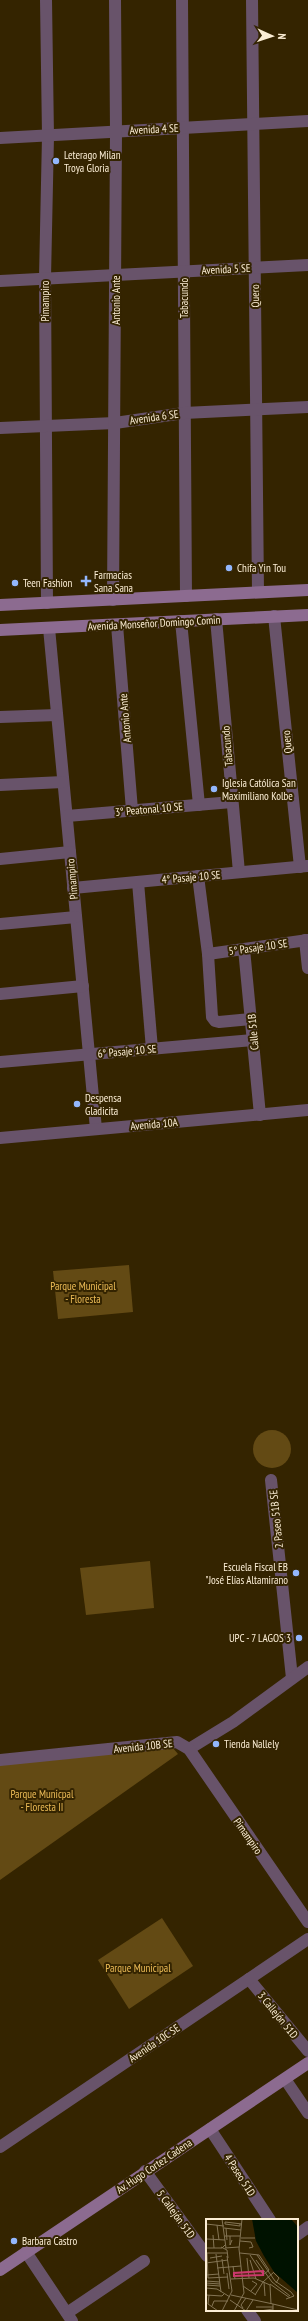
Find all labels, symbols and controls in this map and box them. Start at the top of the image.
north arrow [252,16,292,56]
text: N [275,33,289,40]
street label: Avenida 4 SE [129,121,179,137]
place label: Leterago Milan Troya Gloria [64,148,121,175]
marker: Leterago Milan Troya Gloria [51,156,61,166]
street label: Avenida 5 SE [201,261,251,277]
street label: Antonio Ante [109,275,123,325]
street label: Tabacundo [177,277,191,318]
street label: Pimampiro [38,280,52,322]
street label: Quero [248,284,262,308]
street label: Avenida 6 SE [129,407,180,427]
place label: Chifa Yin Tou [237,561,286,575]
marker: Chifa Yin Tou [224,563,234,573]
place label: Farmacias Sana Sana [94,568,133,595]
place label: Teen Fashion [23,576,73,590]
marker: Farmacias Sana Sana [81,576,91,586]
marker: Teen Fashion [10,578,20,588]
street label: Avenida Monseñor Domingo Comin [87,613,221,633]
street label: Antonio Ante [116,692,134,743]
street label: Tabacundo [218,725,236,767]
street label: Quero [279,730,295,754]
place label: Iglesia Católica San Maximiliano Kolbe [222,776,296,803]
marker: Iglesia Católica San Maximiliano Kolbe [209,784,219,794]
street label: 3° Peatonal 10 SE [114,799,184,819]
street label: Pimampiro [63,858,81,900]
street label: 4° Pasaje 10 SE [161,867,221,887]
street label: 5° Pasaje 10 SE [228,936,289,958]
street label: Calle 51B [244,1013,262,1051]
street label: 6° Pasaje 10 SE [97,1041,157,1061]
place label: Despensa Gladicita [85,1091,121,1118]
marker: Despensa Gladicita [72,1099,82,1109]
street label: Avenida 10A [130,1115,179,1133]
park label: Parque Municipal - Floresta [50,1279,116,1306]
street label: 2 Paseo 51B SE [266,1489,286,1549]
place label: Escuela Fiscal EB "José Elías Altamirano [205,1560,288,1587]
marker: Escuela Fiscal EB "José Elías Altamirano [291,1568,301,1578]
place label: UPC - 7 LAGOS 3 [229,1631,291,1645]
marker: UPC - 7 LAGOS 3 [294,1633,304,1643]
street label: Avenida 10B SE [113,1736,173,1756]
place label: Tienda Nallely [224,1737,280,1751]
marker: Tienda Nallely [211,1739,221,1749]
park label: Parque Municpal - Floresta II [10,1787,74,1814]
street label: Pimampiro [231,1815,266,1857]
park label: Parque Municipal [105,1961,171,1975]
street label: 3 Callejón 51D [255,1989,301,2041]
street label: Avenida 10C SE [126,2021,182,2065]
street label: Av. Hugo Cortez Cadena [113,2135,195,2197]
street label: 4 Paseo 51D [221,2151,259,2199]
street label: 5 Callejón 51D [154,2187,198,2241]
inset map [206,2219,298,2311]
place label: Barbara Castro [22,2234,78,2248]
marker: Barbara Castro [9,2236,19,2246]

